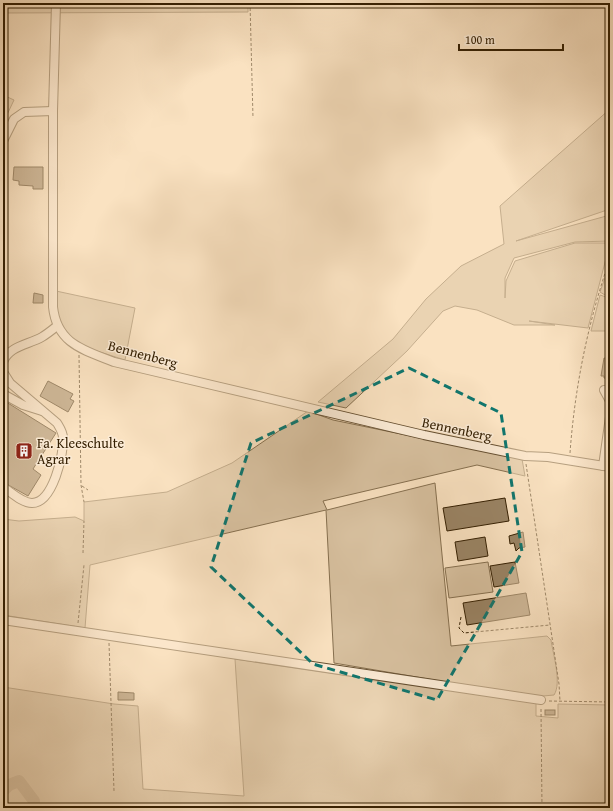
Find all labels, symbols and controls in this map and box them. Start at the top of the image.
scale bar [459,26,563,52]
text: 100 m [465,31,495,48]
street label: Bennenberg [106,335,180,373]
street label: Bennenberg [420,412,494,446]
place label: Fa. Kleeschulte Agrar [37,433,125,469]
building icon: Fa. Kleeschulte Agrar [14,441,34,461]

